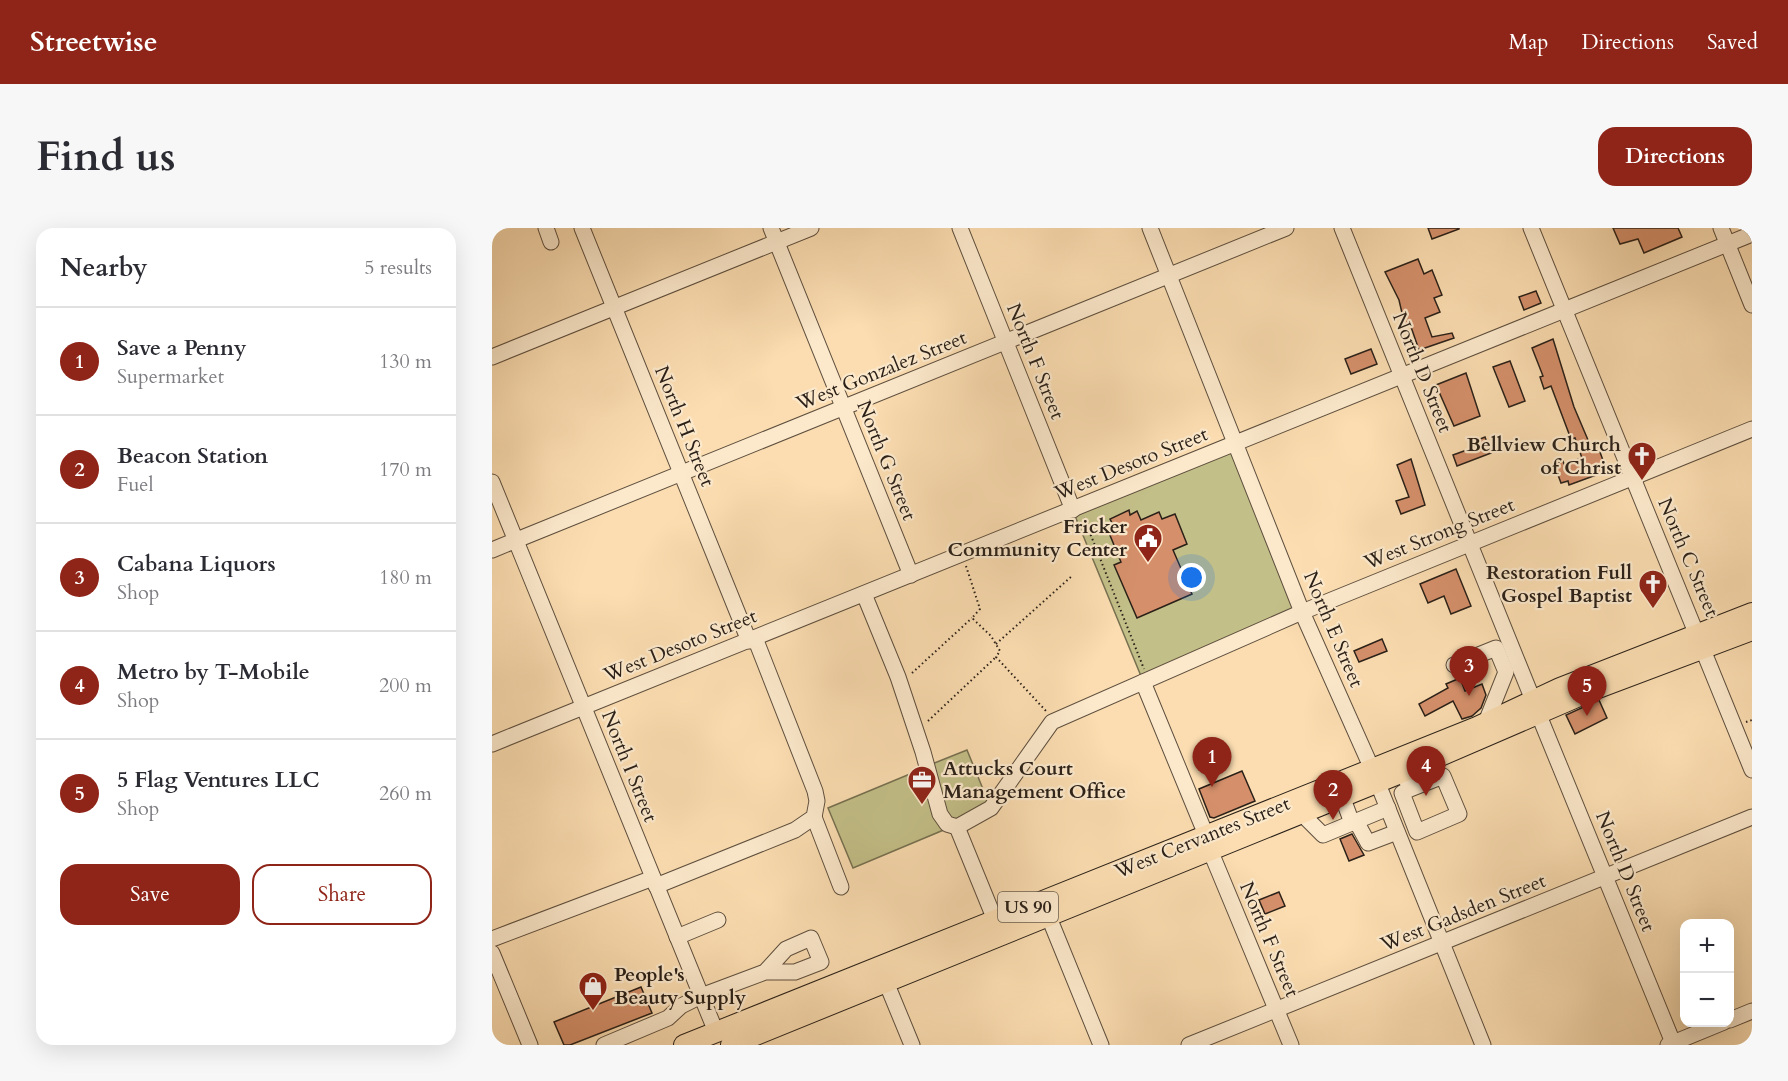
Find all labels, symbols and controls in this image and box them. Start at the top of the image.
text: Streetwise [30,23,158,61]
text: Map [1508,28,1548,57]
text: Directions [1581,28,1674,57]
text: Saved [1707,28,1758,57]
button: Directions [1598,127,1752,186]
text: Find us [36,128,176,185]
text: Nearby [60,250,148,285]
text: 5 results [364,254,432,281]
street label: North F Street [1000,299,1071,424]
street label: North D Street [1386,308,1459,437]
street label: West Gonzalez Street [791,324,971,417]
text: Save a Penny [117,333,247,363]
text: 1 [74,348,85,375]
text: 130 m [379,348,432,375]
street label: North H Street [648,362,721,491]
text: Supermarket [117,363,224,390]
street label: North G Street [850,396,923,525]
street label: West Desoto Street [1050,420,1212,507]
place label: Bellview Church of Christ [1467,431,1622,481]
church icon: Bellview Church of Christ [1626,440,1658,482]
text: Beacon Station [117,441,268,471]
text: 2 [74,456,85,483]
text: 170 m [379,456,432,483]
text: Fuel [117,471,154,498]
street label: West Strong Street [1359,491,1519,576]
street label: North C Street [1651,494,1726,621]
place label: Fricker Community Center [948,513,1128,563]
public building icon: Fricker Community Center [1132,522,1164,564]
text: Cabana Liquors [117,549,276,579]
place label: Restoration Full Gospel Baptist [1486,559,1632,609]
your location [1177,563,1206,592]
text: 3 [74,564,85,591]
text: 180 m [379,564,432,591]
street label: North E Street [1297,567,1370,692]
church icon: Restoration Full Gospel Baptist [1637,568,1669,610]
text: Shop [117,579,159,606]
street label: West Desoto Street [599,602,761,689]
pin: 3 [1450,646,1488,696]
text: Metro by T-Mobile [117,657,310,687]
pin: 5 [1568,666,1606,716]
text: 4 [74,672,85,699]
text: 200 m [379,672,432,699]
text: Shop [117,687,159,714]
street label: North I Street [595,706,664,827]
pin: 1 [1192,738,1232,787]
pin: 4 [1406,746,1446,796]
place label: Attucks Court Management Office [943,755,1126,805]
office icon: Attucks Court Management Office [906,764,938,806]
text: 5 Flag Ventures LLC [117,765,320,795]
pin: 2 [1314,770,1352,820]
text: 5 [74,780,85,807]
text: 260 m [379,780,432,807]
street label: West Cervantes Street [1110,790,1295,885]
text: Shop [117,795,159,822]
street label: North D Street [1589,807,1662,936]
button: Save [60,864,240,925]
button: Share [252,864,432,925]
street label: West Gadsden Street [1376,867,1550,958]
street label: North F Street [1233,877,1306,1002]
road number: US 90 [998,892,1058,922]
map controls [1680,919,1734,1027]
button: + [1680,919,1734,973]
place label: People's Beauty Supply [614,961,747,1011]
shop icon: People's Beauty Supply [577,970,609,1012]
button: − [1680,973,1734,1027]

